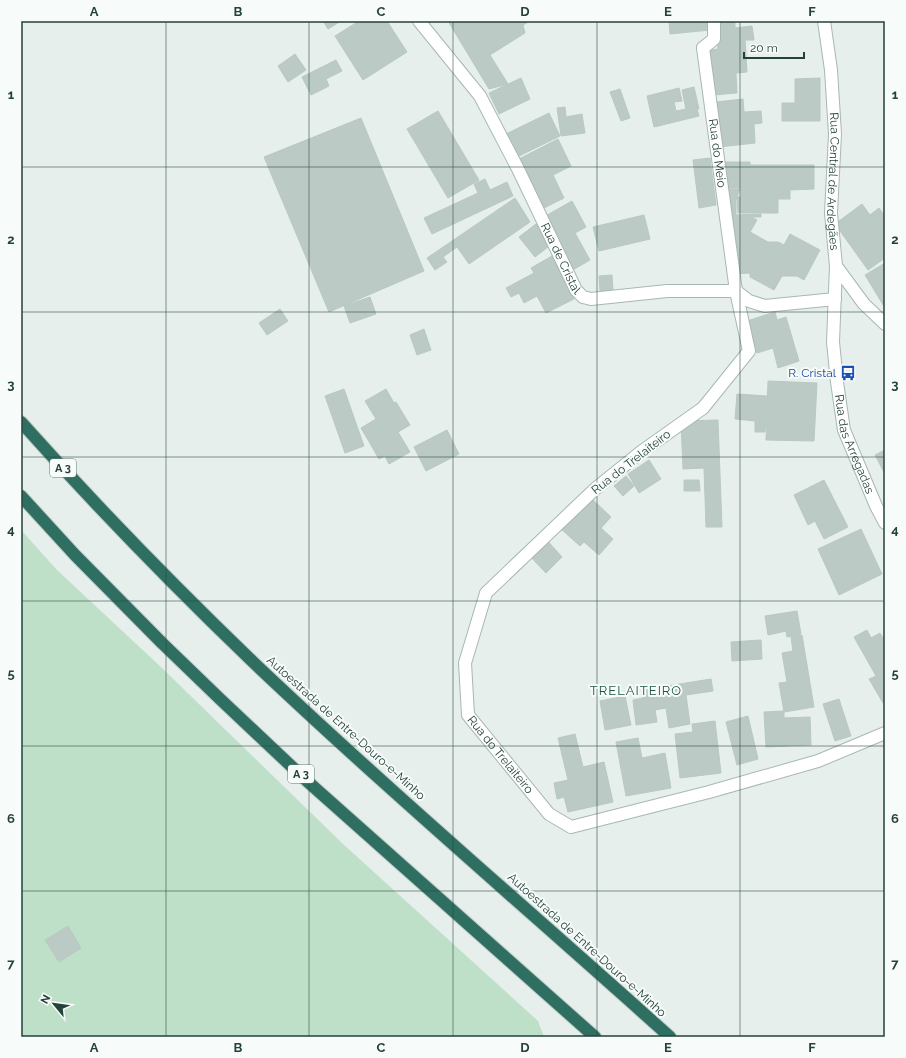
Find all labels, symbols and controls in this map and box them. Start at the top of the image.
text: A [90,4,99,19]
text: B [234,4,243,19]
text: C [377,4,386,19]
text: D [520,4,530,19]
text: E [664,4,672,19]
text: F [808,4,816,19]
scale bar [744,34,804,60]
text: 20 m [750,41,778,55]
text: 1 [8,87,15,102]
text: 1 [892,87,899,102]
street label: Rua Central de Ardegães [824,112,842,251]
street label: Rua do Meio [706,118,729,188]
street label: Rua de Cristal [538,221,584,298]
text: 2 [7,232,15,247]
text: 2 [891,232,899,247]
bus stop icon: R. Cristal [839,364,857,382]
place label: R. Cristal [788,366,837,380]
text: 3 [7,377,15,392]
text: 3 [891,377,899,392]
street label: Rua das Arregadas [832,394,877,496]
street label: Rua do Trelaiteiro [589,427,673,497]
road number: A 3 [50,459,76,477]
text: 4 [7,522,15,537]
text: 4 [891,522,899,537]
street label: Autoestrada de Entre-Douro-e-Minho [264,653,428,803]
text: 5 [7,666,15,681]
text: 5 [891,666,899,681]
district label: TRELAITEIRO [590,683,682,698]
street label: Rua do Trelaiteiro [465,713,536,796]
road number: A 3 [288,765,314,783]
text: 6 [7,811,15,826]
text: 6 [891,811,899,826]
street label: Autoestrada de Entre-Douro-e-Minho [505,870,669,1020]
text: 7 [7,956,15,971]
text: 7 [891,956,899,971]
north arrow [34,984,74,1024]
text: N [38,993,53,1006]
text: A [90,1040,99,1055]
text: B [234,1040,243,1055]
text: C [377,1040,386,1055]
text: D [520,1040,530,1055]
text: E [664,1040,672,1055]
text: F [808,1040,816,1055]

